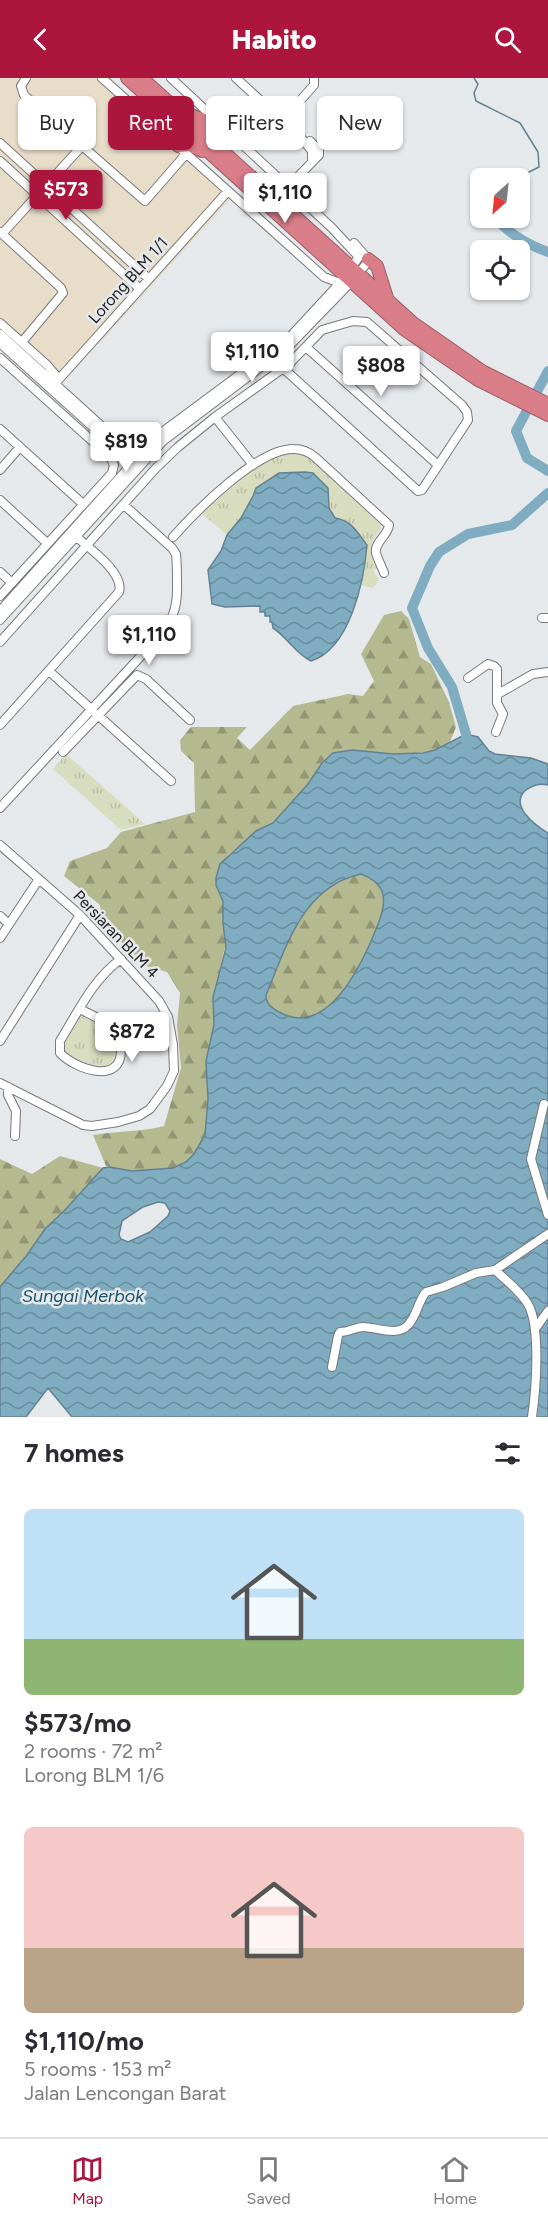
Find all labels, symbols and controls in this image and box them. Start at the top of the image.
icon: back [24,23,57,56]
text: Habito [231,23,317,56]
icon: search [491,23,524,56]
chip: Buy [18,96,96,150]
chip: Rent [108,96,194,150]
chip: Filters [206,96,305,150]
chip: New [317,96,403,150]
north arrow [470,168,530,228]
map controls [470,168,530,300]
pin: $573 [30,170,102,221]
pin: $1,110 [236,173,334,224]
text: $573 [44,177,88,201]
text: $1,110 [258,180,312,204]
street label: Lorong BLM 1/1 [84,233,172,327]
button: locate [470,240,530,300]
pin: $1,110 [203,332,301,383]
text: $1,110 [225,339,279,363]
pin: $808 [345,346,417,397]
text: $808 [357,353,405,377]
pin: $819 [90,422,162,473]
text: $819 [104,429,148,453]
pin: $1,110 [100,615,198,666]
text: $1,110 [122,622,176,646]
street label: Persiaran BLM 4 [69,886,163,982]
pin: $872 [96,1012,168,1063]
text: $872 [109,1019,155,1043]
water label: Sungai Merbok [22,1285,145,1307]
text: 7 homes [24,1437,124,1469]
icon: filters [491,1437,524,1470]
icon: home [220,1548,328,1656]
text: $573/mo [24,1707,131,1739]
text: 2 rooms · 72 m² [24,1739,162,1763]
text: Lorong BLM 1/6 [24,1763,164,1787]
icon: home [220,1866,328,1974]
text: $1,110/mo [24,2025,144,2057]
text: 5 rooms · 153 m² [24,2057,172,2081]
text: Jalan Lencongan Barat [24,2081,226,2105]
tab: Map [71,2153,104,2208]
tab: Saved [247,2153,291,2208]
tab: Home [433,2153,477,2208]

